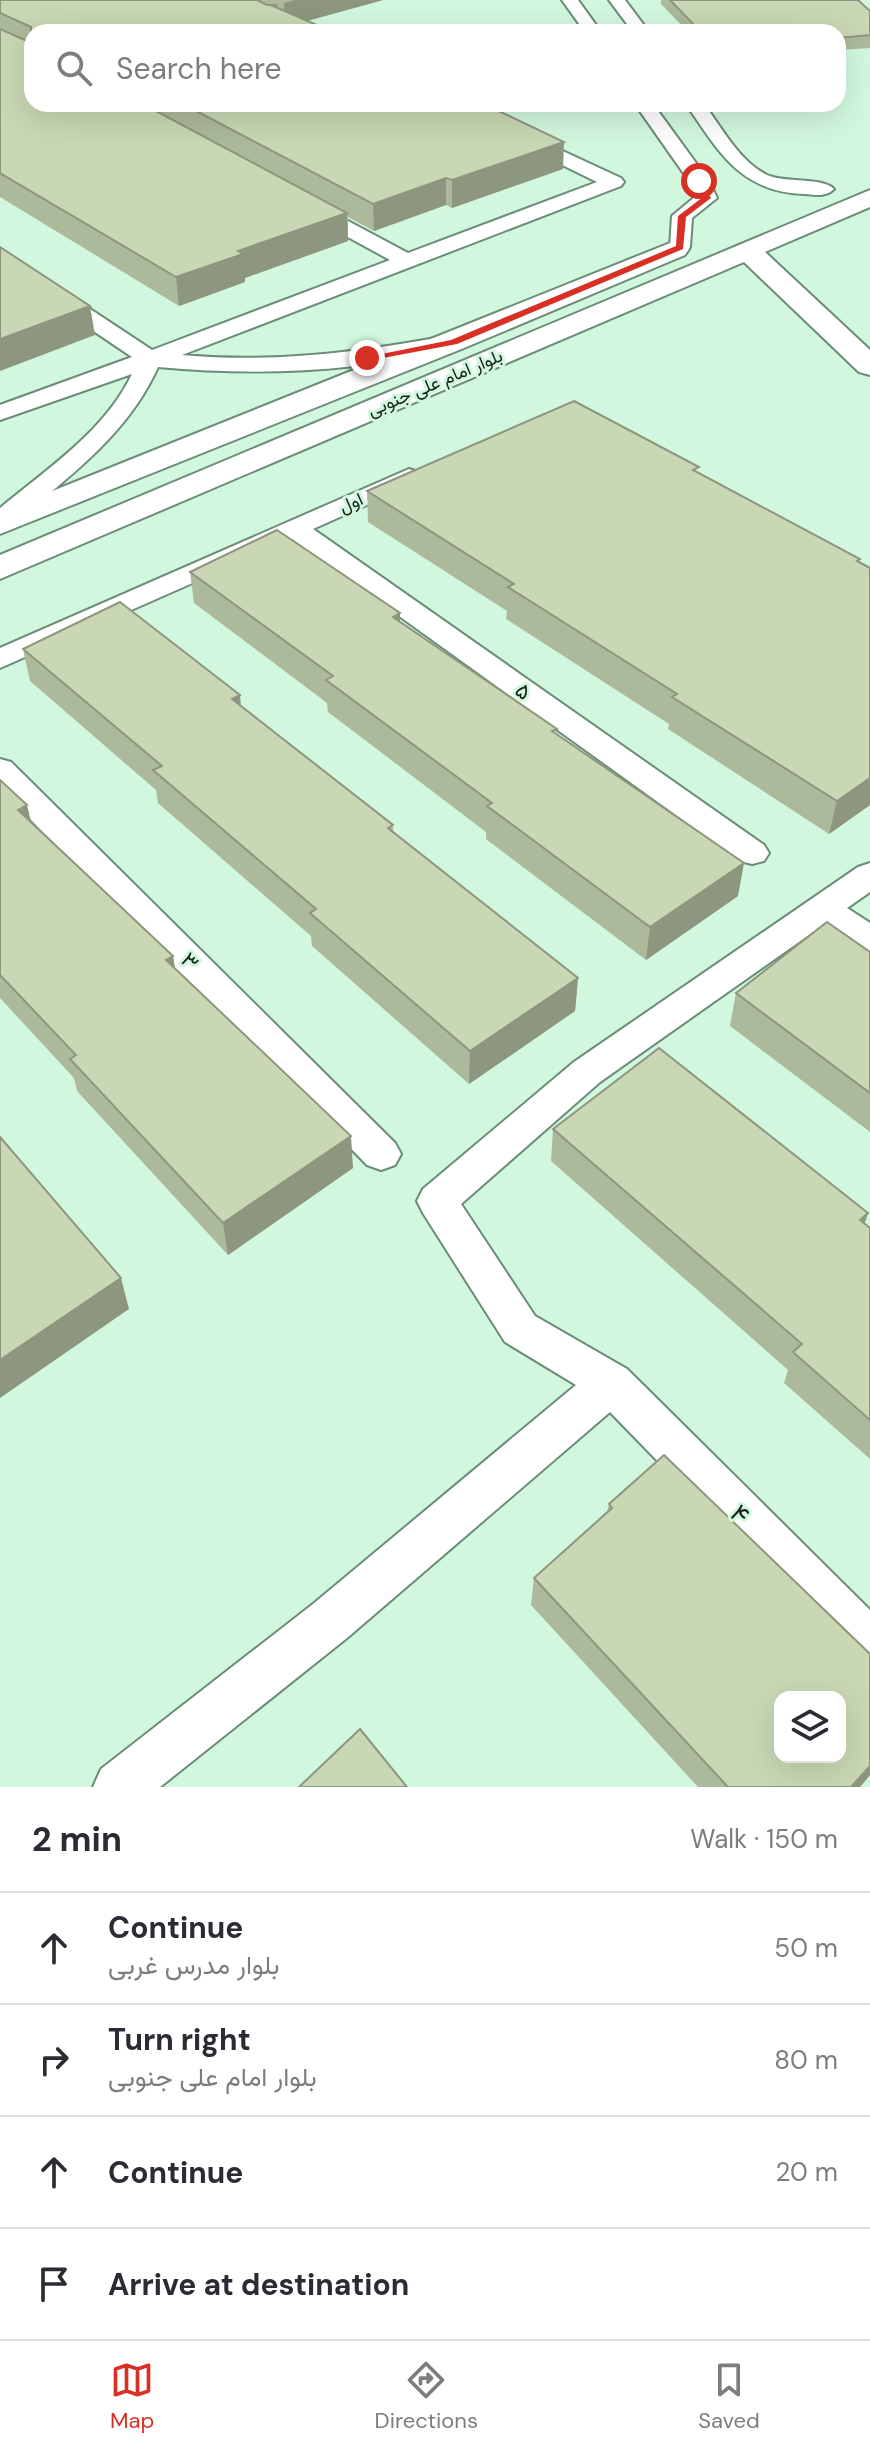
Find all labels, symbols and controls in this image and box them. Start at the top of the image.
search box [24,24,846,112]
icon: search [52,46,96,90]
text: Search here [116,49,282,88]
route start [681,163,717,199]
route end [349,340,385,376]
street label: بلوار امام علی جنوبی [364,344,506,422]
street label: اول [335,487,367,519]
street label: ۵ [509,675,537,707]
street label: ۳ [175,946,205,976]
street label: ۴ [723,1497,757,1531]
map controls [774,1691,846,1763]
button: layers [774,1691,846,1763]
text: 2 min [32,1817,122,1862]
text: Walk · 150 m [690,1822,838,1856]
text: Continue [108,1908,243,1947]
icon: ahead [32,1926,76,1970]
text: 50 m [774,1931,838,1965]
text: بلوار مدرس غربی [108,1948,279,1982]
text: Turn right [108,2020,251,2059]
icon: right [32,2038,76,2082]
text: 80 m [774,2043,838,2077]
text: بلوار امام علی جنوبی [108,2060,317,2094]
icon: ahead [32,2150,76,2194]
text: Continue [108,2153,243,2192]
text: 20 m [775,2155,838,2189]
icon: arrive [32,2262,76,2306]
text: Arrive at destination [108,2265,409,2304]
tab: Map [110,2358,154,2435]
tab: Directions [375,2358,478,2435]
tab: Saved [698,2358,760,2435]

